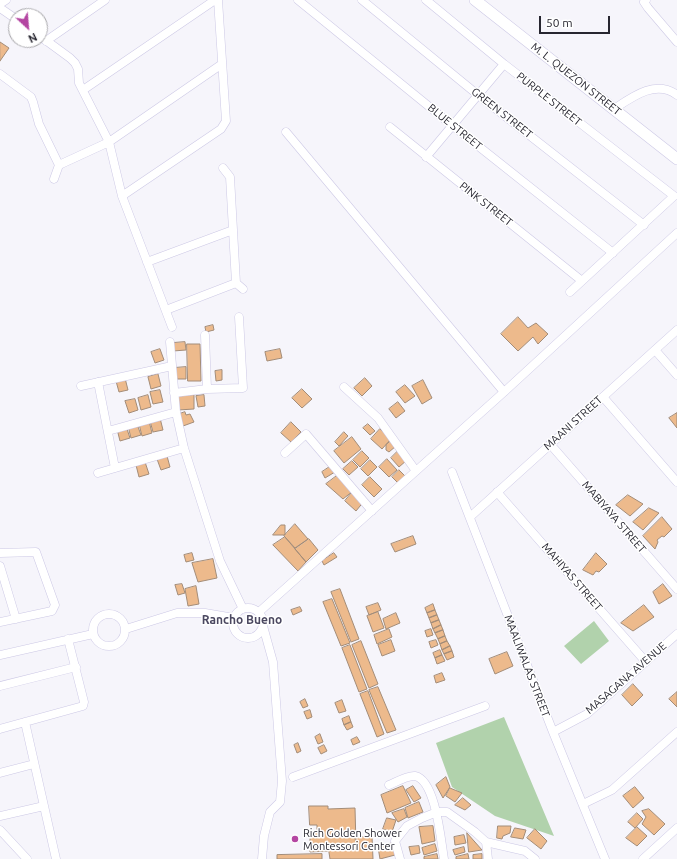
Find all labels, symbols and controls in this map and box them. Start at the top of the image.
north arrow [8,8,48,48]
scale bar [541,8,612,34]
text: 50 m [546,16,573,29]
text: N [26,31,39,45]
street label: M. L. QUEZON STREET [528,40,624,118]
street label: PURPLE STREET [514,69,584,129]
street label: GREEN STREET [469,85,535,141]
street label: BLUE STREET [425,101,485,153]
street label: PINK STREET [457,179,515,229]
street label: MAANI STREET [541,393,605,453]
street label: MABIYAYA STREET [579,478,649,556]
street label: MAHIYAS STREET [539,540,605,614]
district label: Rancho Bueno [202,613,282,627]
street label: MAALIWALAS STREET [501,613,553,719]
street label: MASAGANA AVENUE [583,639,669,717]
place label: Rich Golden Shower Montessori Center [303,826,402,852]
marker: Rich Golden Shower Montessori Center [290,834,300,844]

